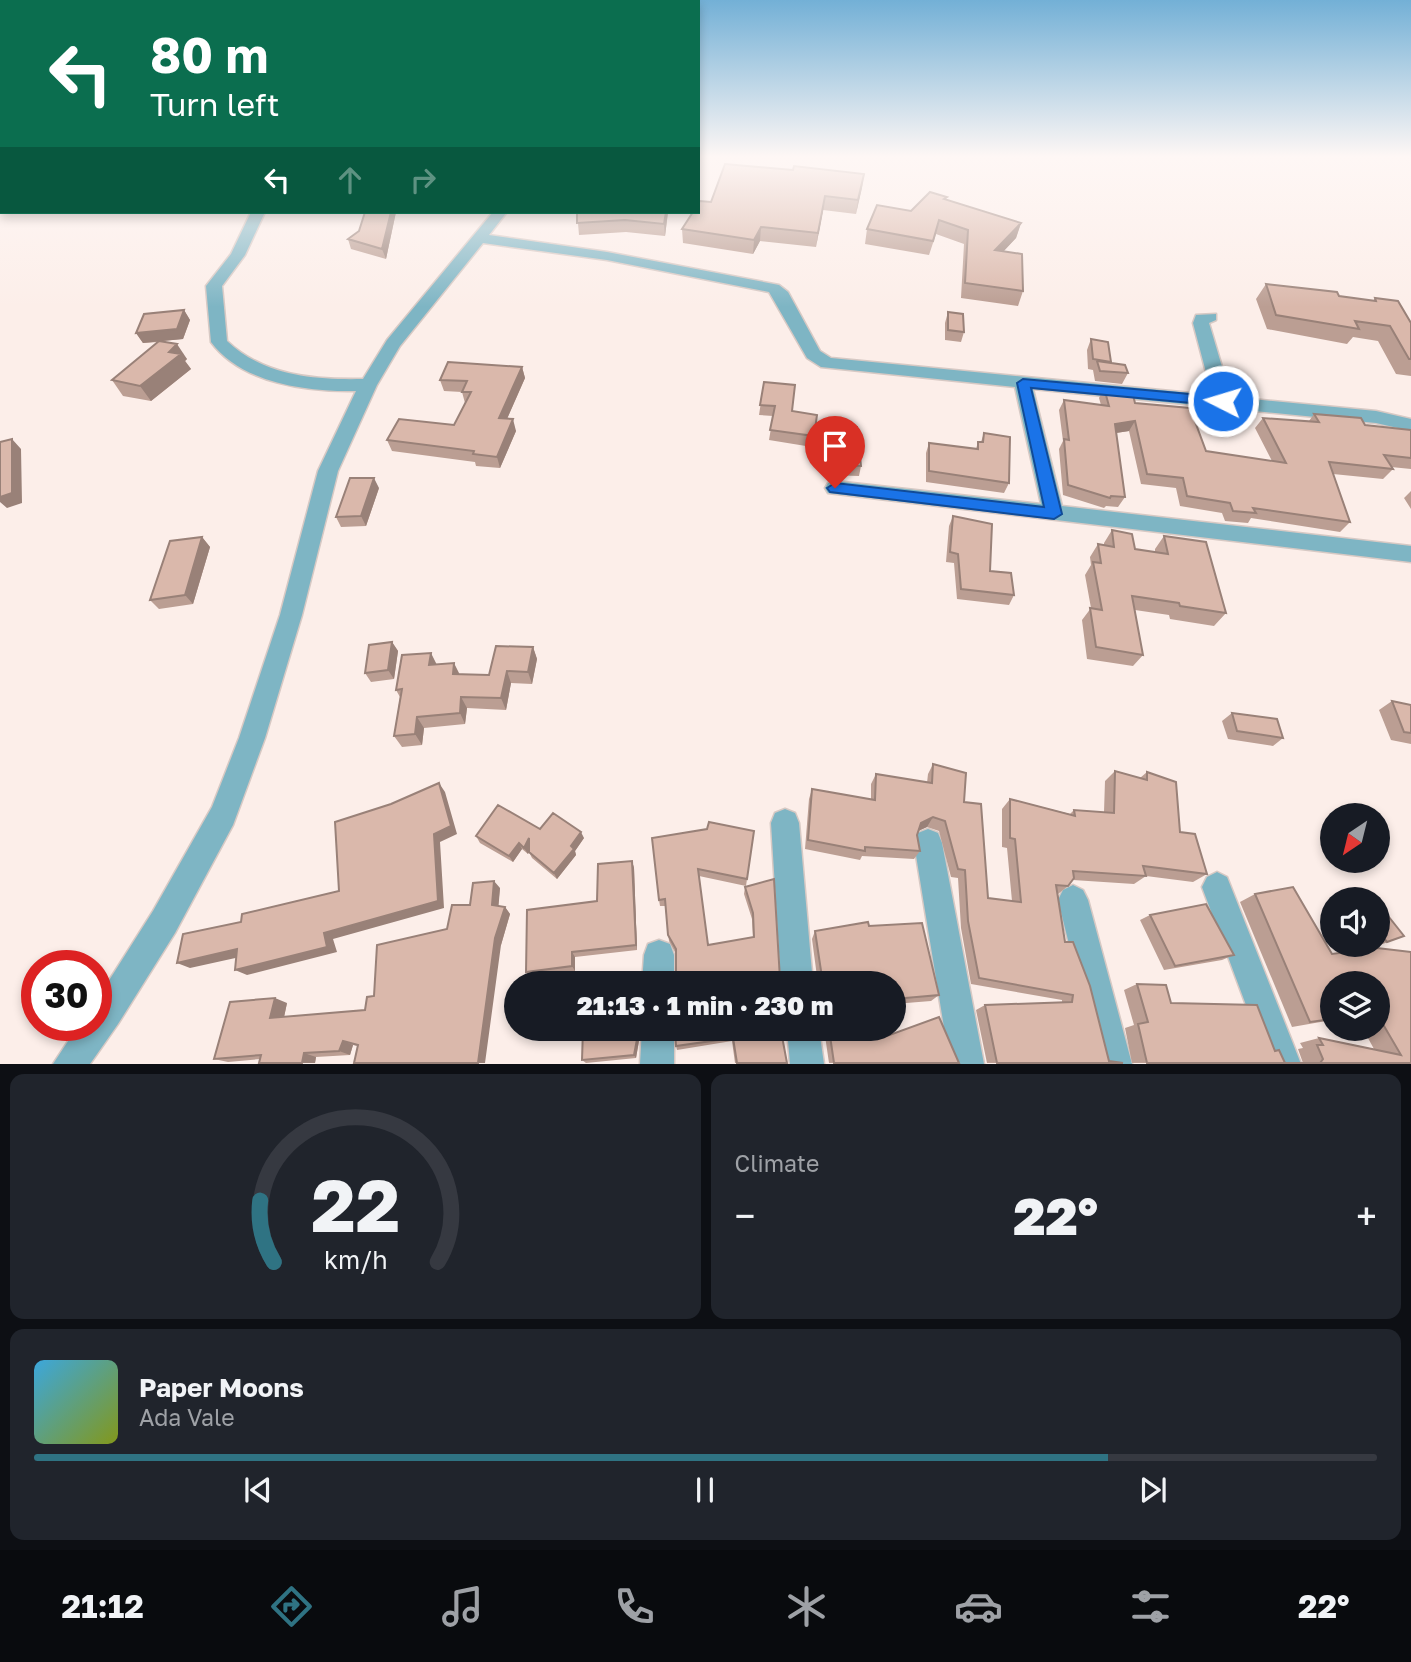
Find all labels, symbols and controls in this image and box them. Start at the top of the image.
text: 80 m [150,25,268,84]
icon: left [35,28,126,119]
text: Turn left [150,85,279,123]
icon: left [258,161,296,199]
icon: ahead [331,161,369,199]
icon: right [404,161,442,199]
position arrow [1186,364,1260,438]
pin [805,416,865,488]
icon: arrive [816,427,854,465]
north arrow [1320,803,1390,873]
map controls [1320,803,1390,1041]
button: sound [1320,887,1390,957]
speed limit sign: 30 [21,950,112,1041]
button: layers [1320,971,1390,1041]
text: 21:13 · 1 min · 230 m [577,990,833,1021]
text: Climate [735,1149,819,1177]
text: 22 [311,1162,400,1249]
text: 22° [1013,1184,1098,1246]
text: − [735,1193,755,1238]
text: + [1356,1193,1377,1238]
text: km/h [323,1244,387,1275]
text: Paper Moons [139,1372,304,1403]
text: Ada Vale [139,1403,235,1431]
icon: previous [239,1471,277,1509]
icon: pause [686,1471,724,1509]
icon: next [1134,1471,1172,1509]
icon: directions [267,1582,316,1631]
icon: music [438,1582,487,1631]
icon: phone [610,1582,659,1631]
icon: climate [782,1582,831,1631]
icon: car [954,1582,1003,1631]
icon: filters [1126,1582,1175,1631]
text: 21:12 [61,1587,144,1625]
text: 22° [1298,1587,1349,1625]

